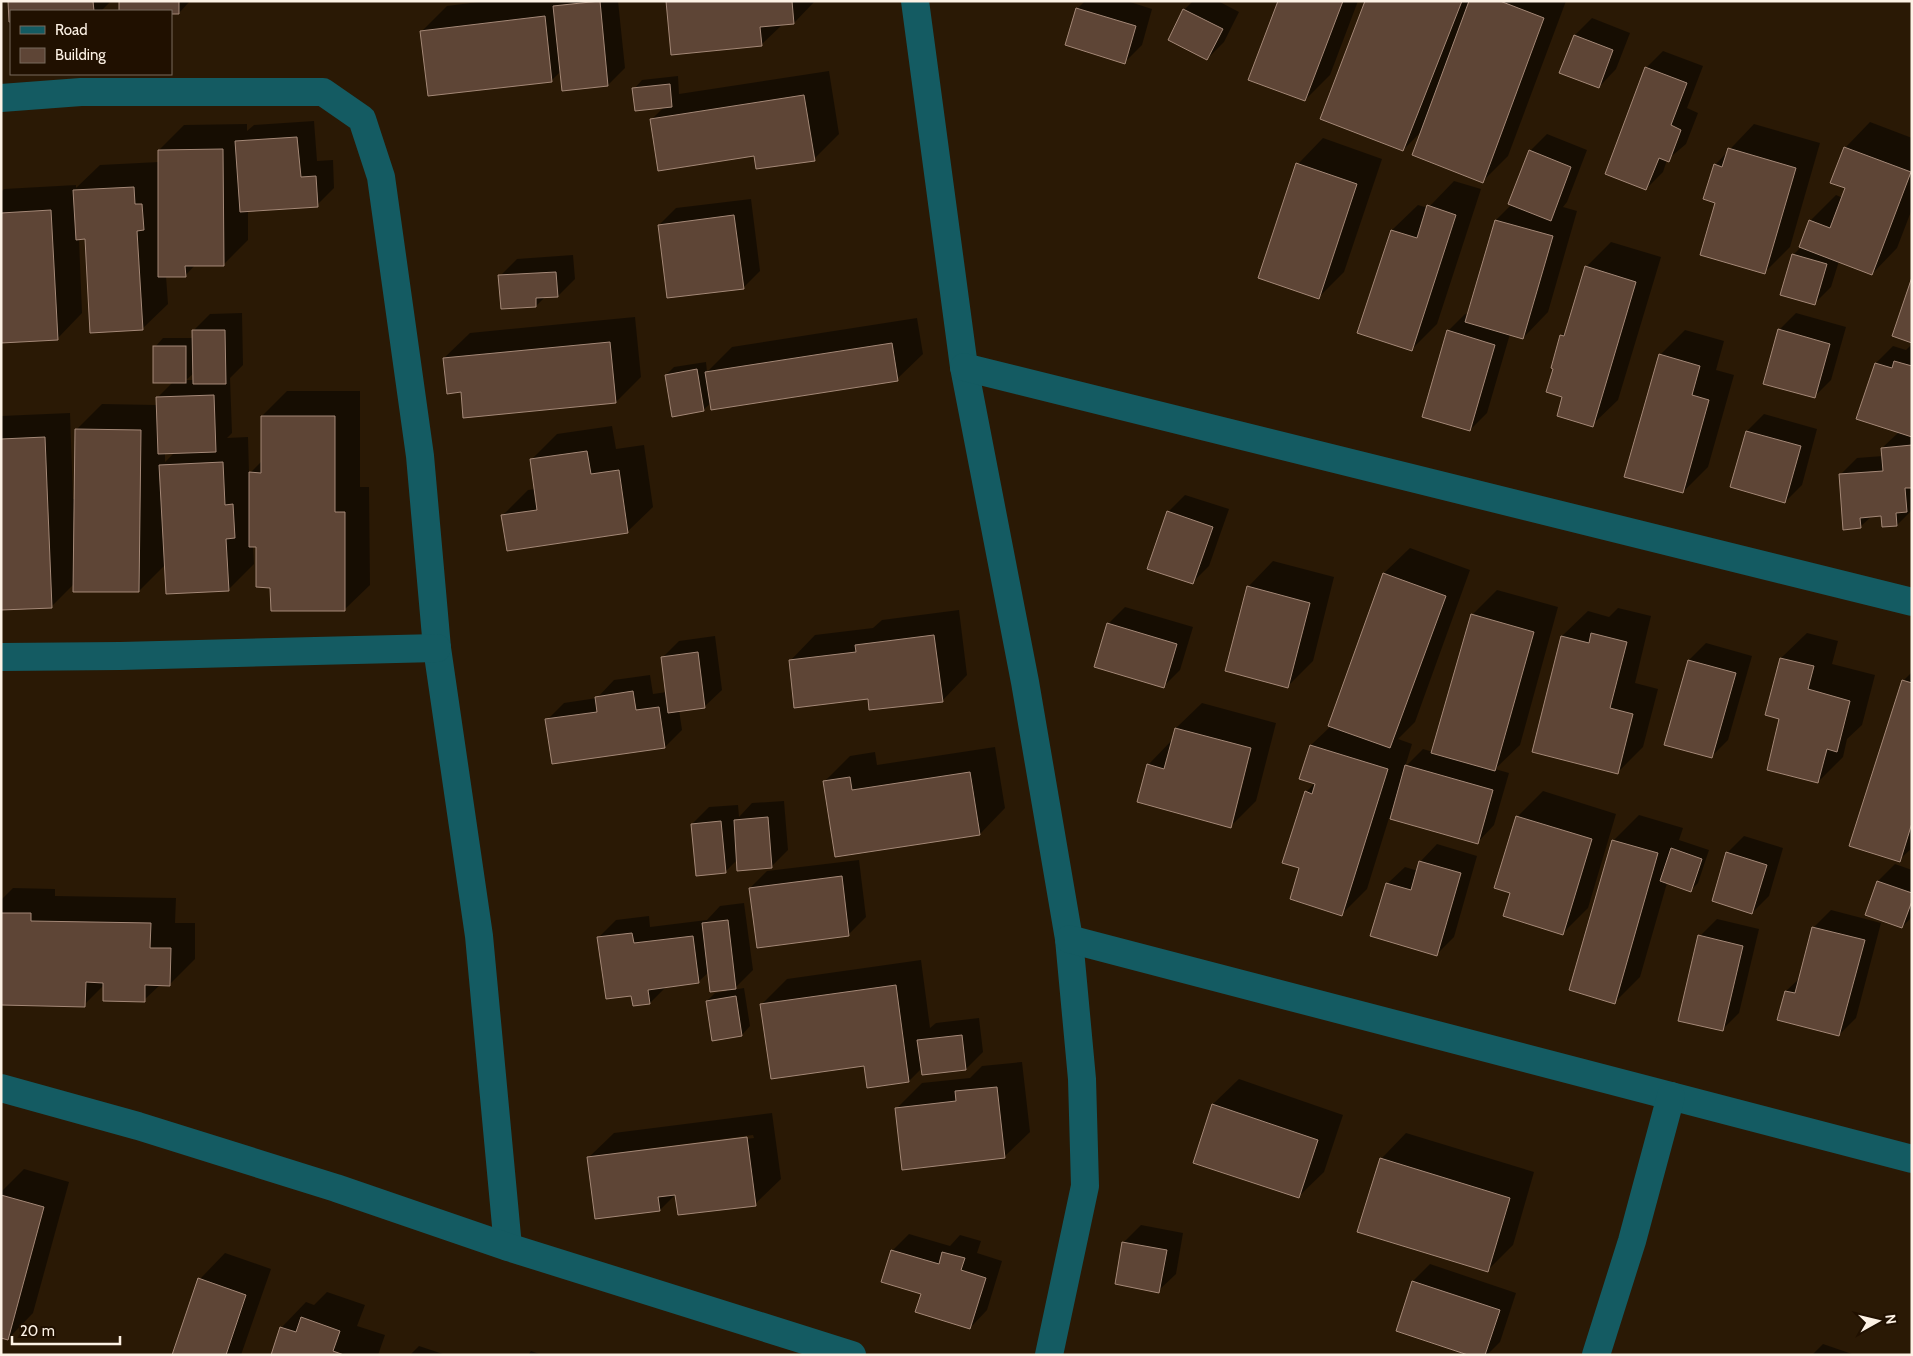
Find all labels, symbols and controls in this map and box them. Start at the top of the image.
legend [10,10,172,75]
text: Road [55,21,88,39]
text: Building [55,46,106,64]
north arrow [1853,1296,1903,1346]
text: N [1881,1313,1900,1325]
scale bar [12,1314,120,1346]
text: 20 m [20,1322,55,1340]

